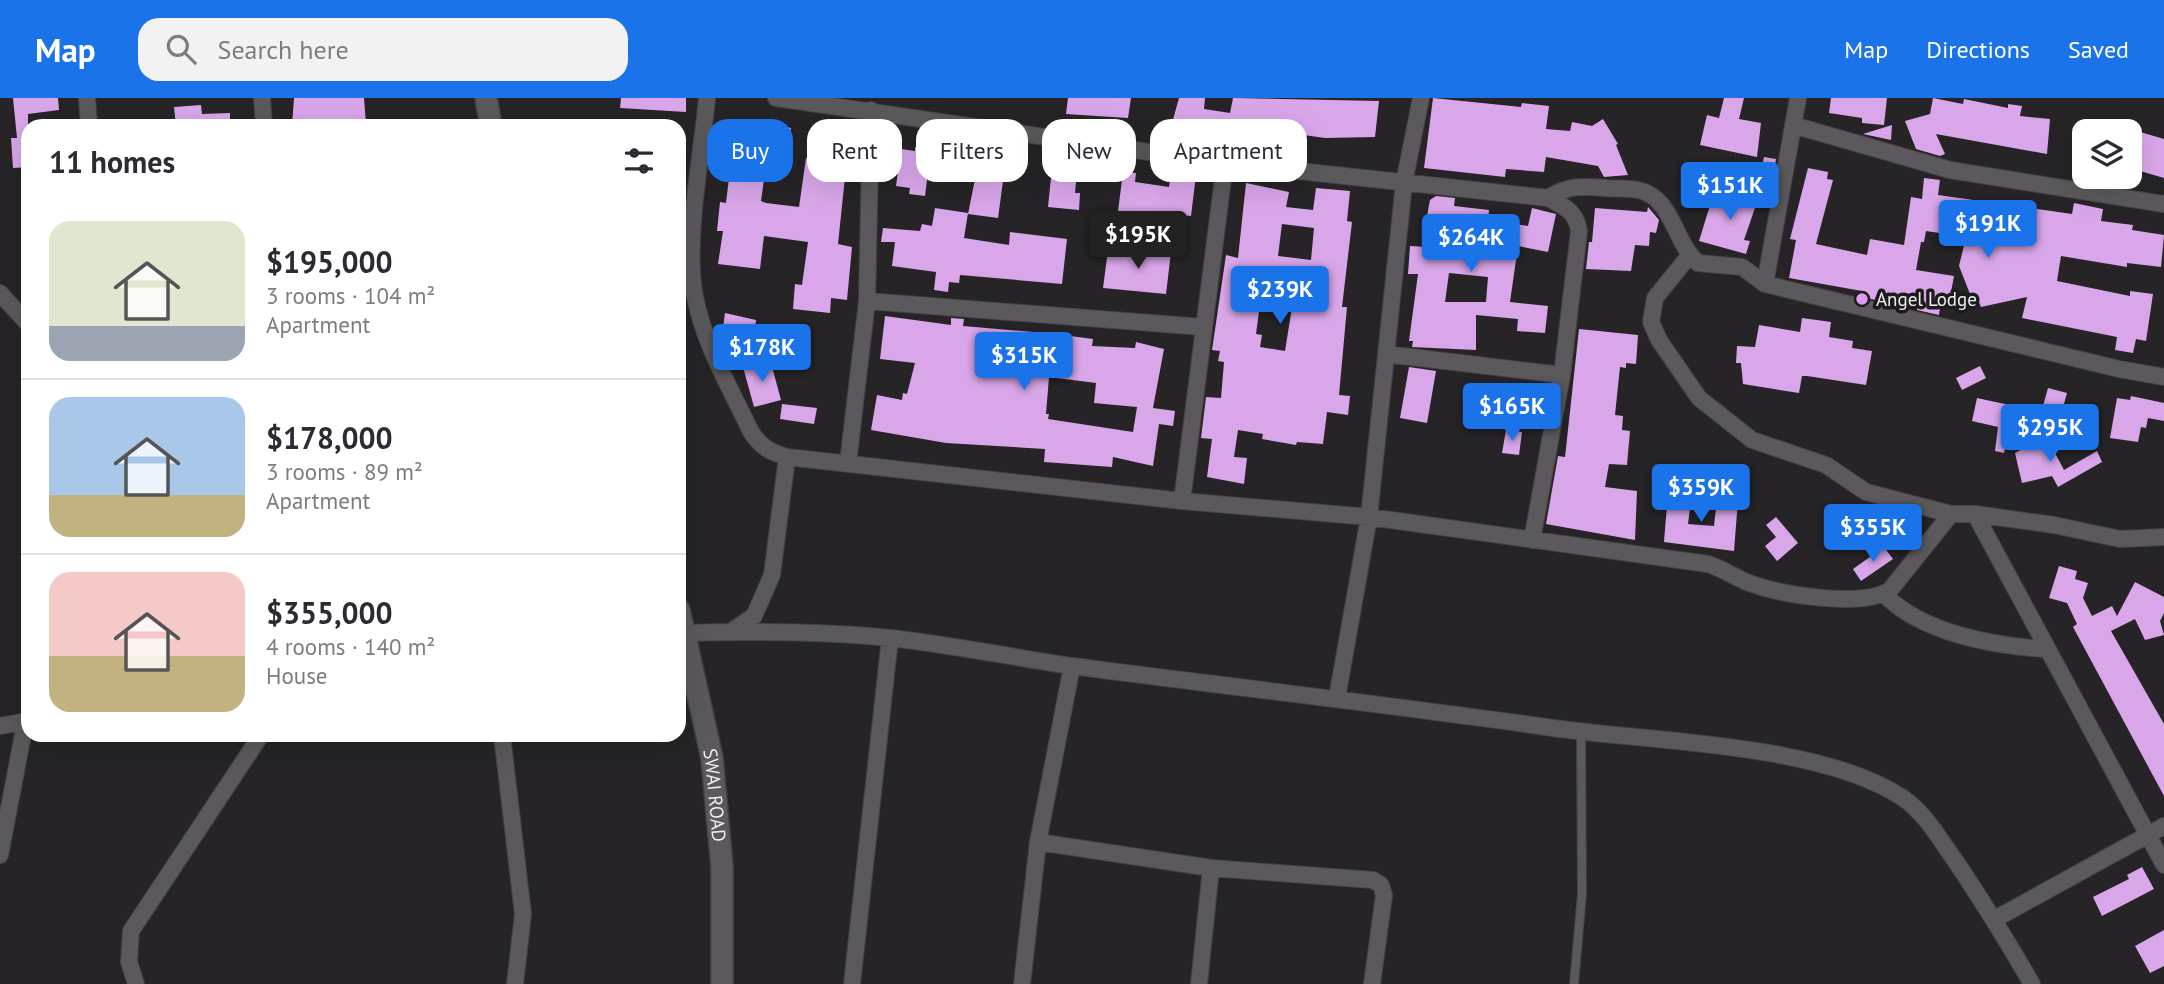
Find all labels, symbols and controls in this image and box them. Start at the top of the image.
search box [138,18,628,81]
text: Map [35,28,96,71]
icon: search [162,30,200,68]
text: Search here [218,33,349,66]
text: Map [1844,34,1888,65]
text: Directions [1926,34,2030,65]
text: Saved [2068,34,2129,65]
chip: Buy [707,119,793,182]
chip: Rent [807,119,902,182]
chip: Filters [916,119,1028,182]
chip: New [1042,119,1136,182]
chip: Apartment [1150,119,1307,182]
map controls [2072,119,2142,189]
button: layers [2072,119,2142,189]
text: 11 homes [49,142,175,181]
icon: filters [620,142,658,180]
pin: $151K [1681,162,1779,222]
text: $151K [1697,170,1763,199]
pin: $191K [1939,200,2037,260]
text: $191K [1955,208,2021,237]
pin: $195K [1089,212,1187,271]
pin: $264K [1422,214,1520,274]
text: $195K [1105,219,1171,248]
text: $264K [1438,222,1504,251]
text: $195,000 [266,242,393,281]
icon: home [105,249,189,333]
pin: $239K [1231,266,1329,326]
text: $239K [1247,274,1313,303]
text: 3 rooms · 104 m² [266,281,435,310]
place label: Angel Lodge [1876,287,1977,311]
marker: Angel Lodge [1854,291,1870,307]
text: Apartment [266,310,370,339]
pin: $178K [713,324,811,384]
text: $178K [729,332,795,361]
pin: $315K [975,332,1073,392]
text: $315K [991,340,1057,369]
pin: $165K [1463,384,1561,443]
text: $165K [1479,391,1545,420]
pin: $295K [2001,404,2099,464]
text: $295K [2017,412,2083,441]
text: $178,000 [266,418,393,457]
icon: home [105,425,189,509]
text: 3 rooms · 89 m² [266,457,423,486]
pin: $359K [1652,464,1750,524]
text: $359K [1668,472,1734,501]
text: Apartment [266,486,370,515]
pin: $355K [1824,504,1922,564]
text: $355K [1840,512,1906,541]
text: $355,000 [266,593,393,632]
icon: home [105,600,189,684]
text: 4 rooms · 140 m² [266,632,435,661]
text: House [266,661,328,690]
street label: SWAI ROAD [698,746,732,843]

